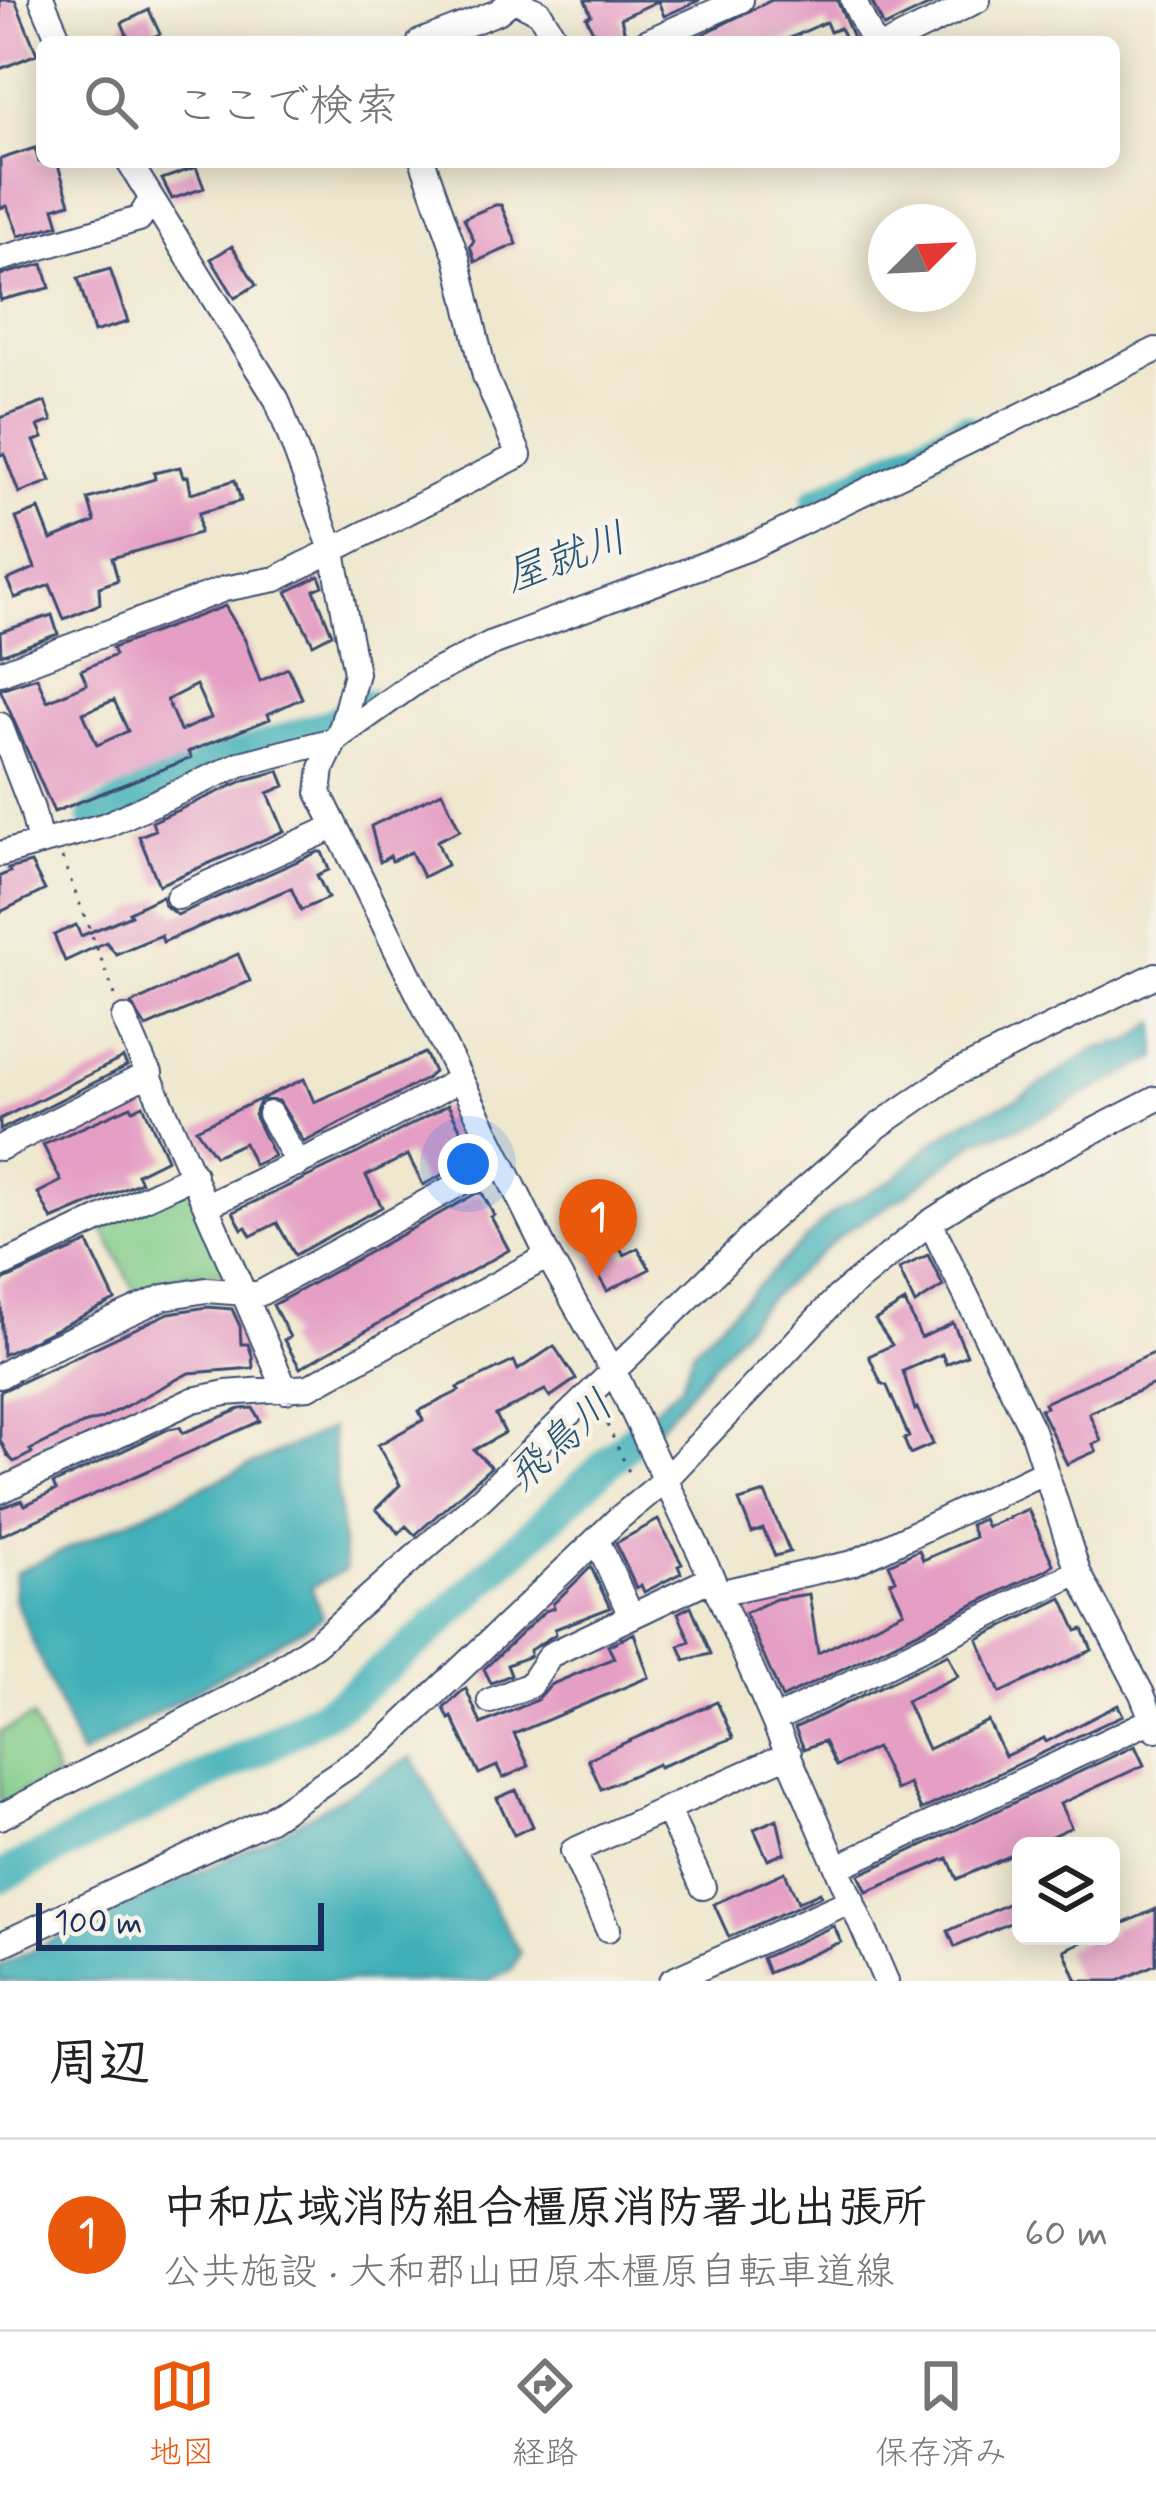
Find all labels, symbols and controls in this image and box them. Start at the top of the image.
search box [36,36,1120,168]
icon: search [78,69,144,135]
text: ここで検索 [174,78,399,137]
north arrow [868,204,976,312]
water label: 屋就川 [497,512,635,606]
your location [438,1134,498,1194]
pin: 1 [559,1179,637,1278]
water label: 飛鳥川 [496,1379,626,1505]
map controls [1012,1837,1120,1945]
button: layers [1012,1837,1120,1945]
scale bar [36,1897,324,1950]
text: 100 m [54,1902,143,1946]
text: 周辺 [48,2032,150,2098]
text: 中和広域消防組合橿原消防署北出張所 [162,2180,927,2239]
text: 1 [78,2209,96,2260]
text: 60 m [1024,2209,1108,2260]
text: 公共施設 · 大和郡山田原本橿原自転車道線 [162,2248,894,2299]
tab: 地図 [149,2353,215,2476]
tab: 経路 [512,2353,578,2476]
tab: 保存済み [875,2353,1007,2476]

